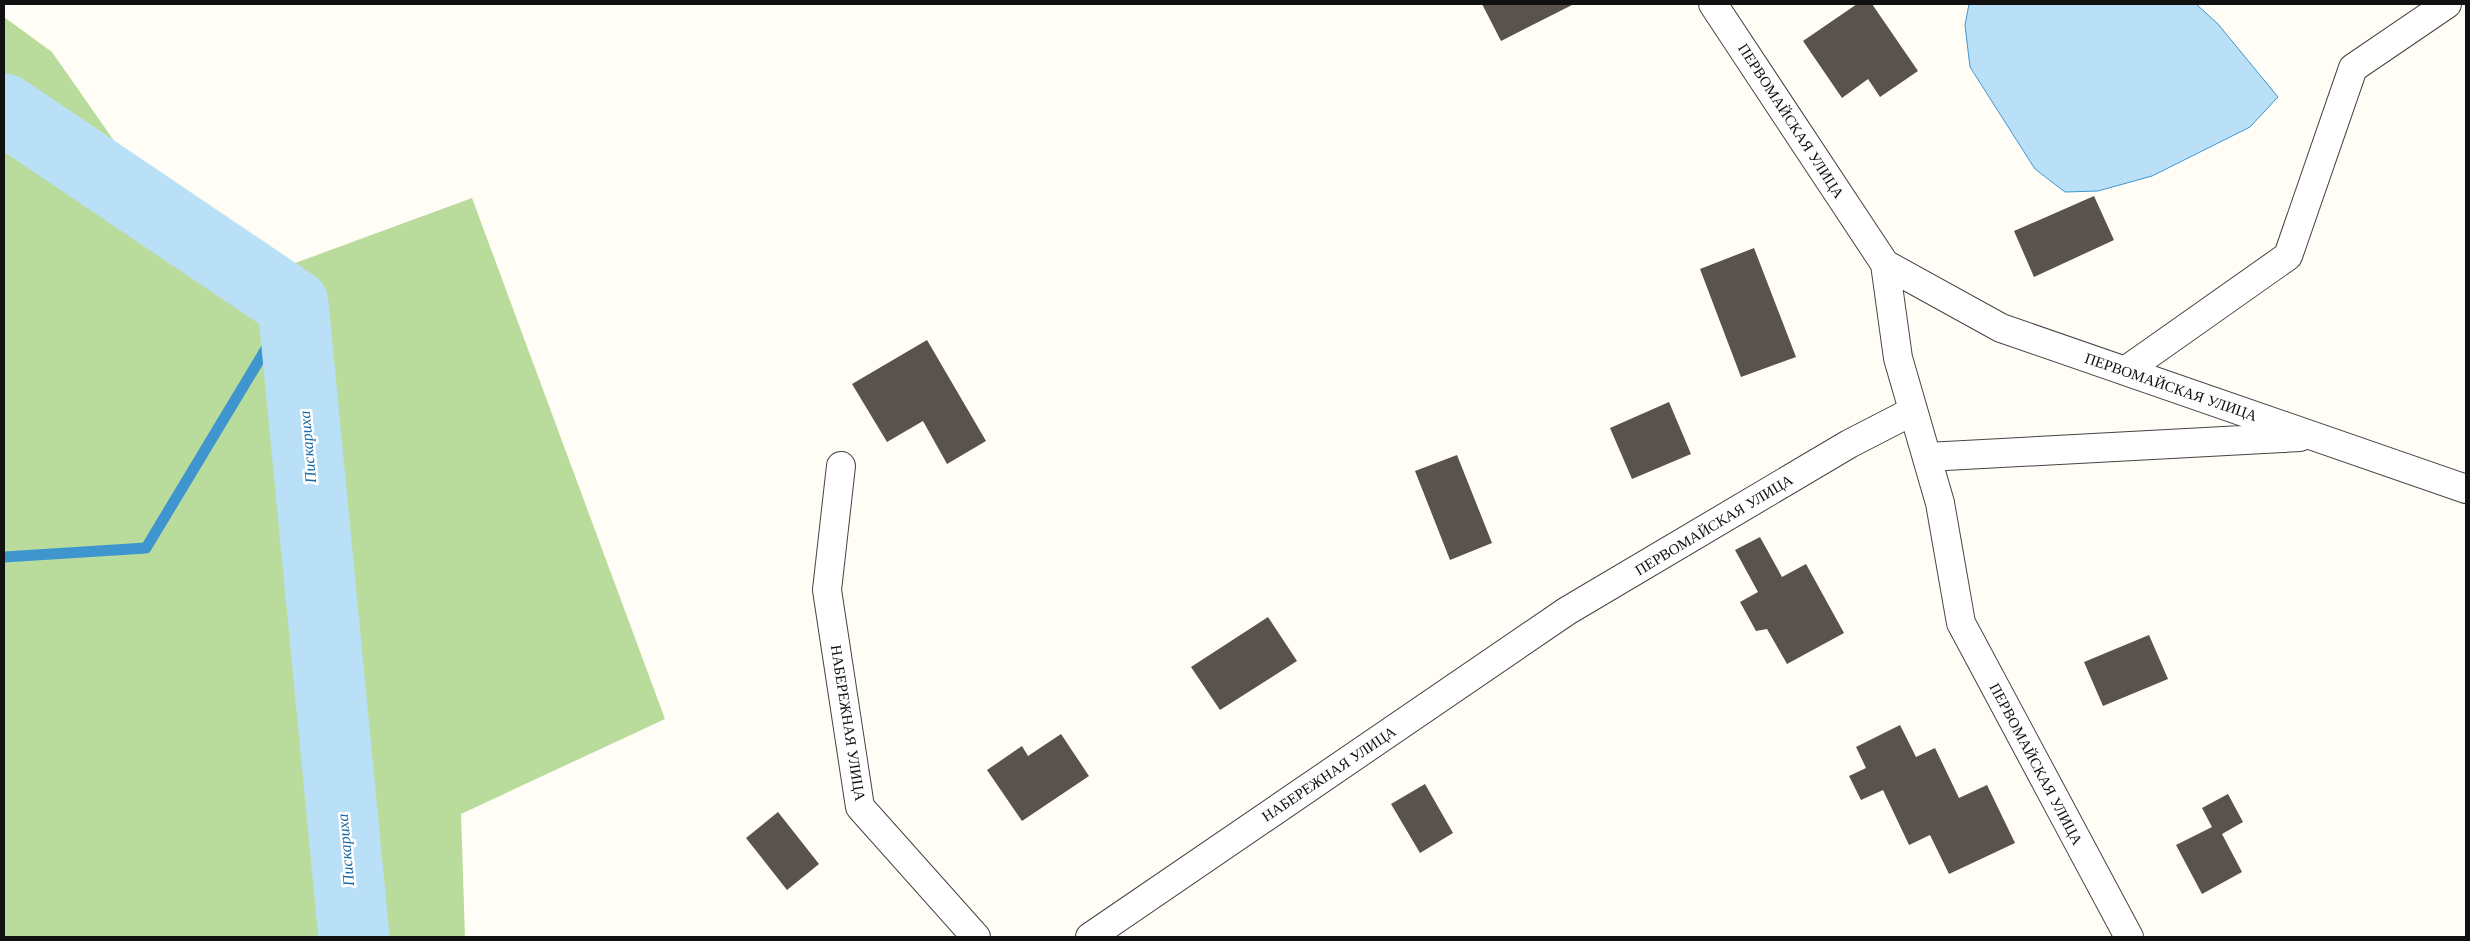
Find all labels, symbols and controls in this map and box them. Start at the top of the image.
street label: ПЕРВОМАЙСКАЯ УЛИЦА [1734,40,1849,202]
street label: ПЕРВОМАЙСКАЯ УЛИЦА [2083,348,2260,425]
water label: Пискариха [294,410,320,485]
street label: ПЕРВОМАЙСКАЯ УЛИЦА [1631,470,1796,579]
street label: НАБЕРЕЖНАЯ УЛИЦА [827,643,870,803]
street label: ПЕРВОМАЙСКАЯ УЛИЦА [1986,679,2087,848]
street label: НАБЕРЕЖНАЯ УЛИЦА [1258,721,1400,826]
water label: Пискариха [332,813,358,888]

